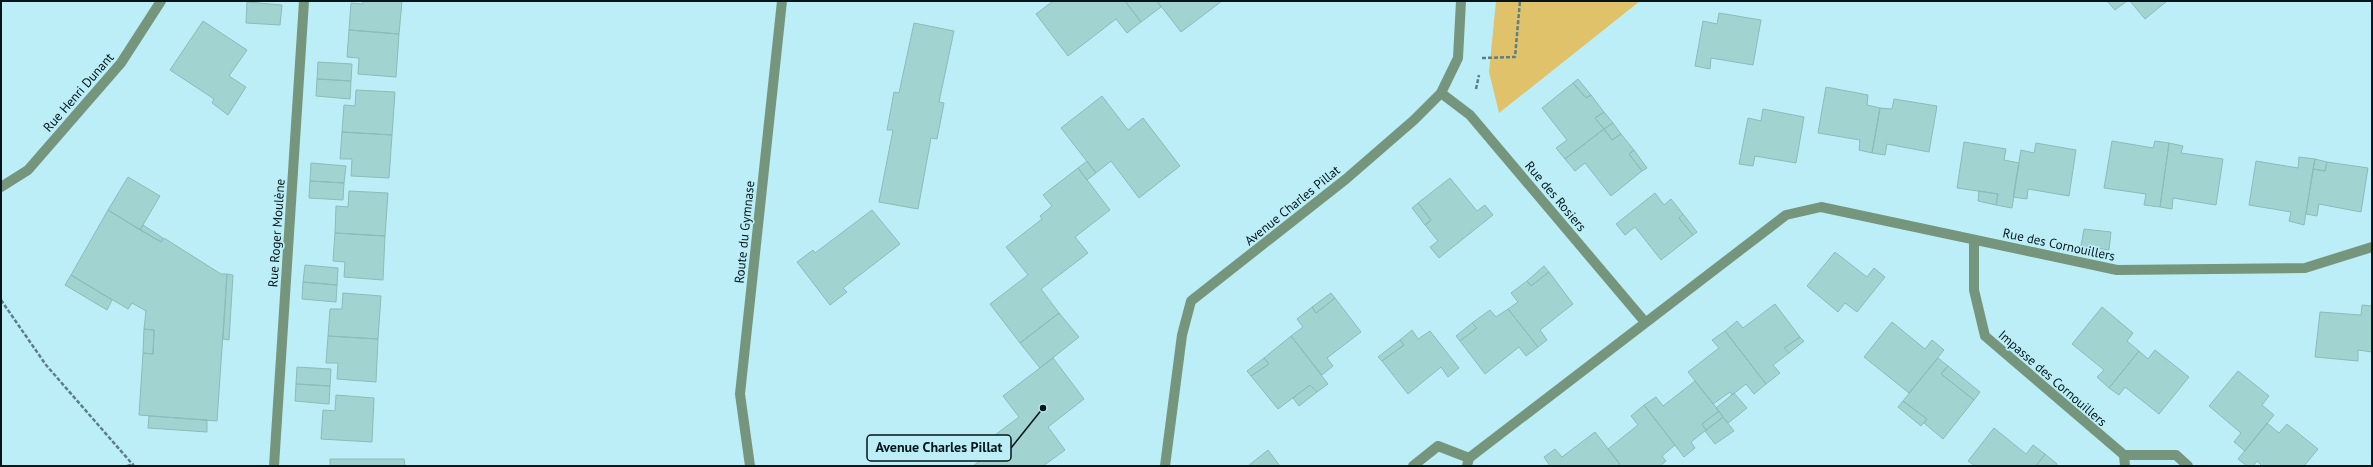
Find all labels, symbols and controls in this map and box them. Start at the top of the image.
street label: Rue Henri Dunant [39,49,118,135]
street label: Rue des Rosiers [1521,158,1590,235]
street label: Avenue Charles Pillat [1241,161,1344,249]
street label: Rue Roger Moulène [264,178,289,288]
street label: Route du Gymnase [731,180,758,284]
street label: Rue des Cornouillers [2001,224,2117,265]
street label: Impasse des Cornouillers [1995,327,2110,430]
callout: Avenue Charles Pillat [867,435,1011,461]
text: Avenue Charles Pillat [876,438,1003,456]

